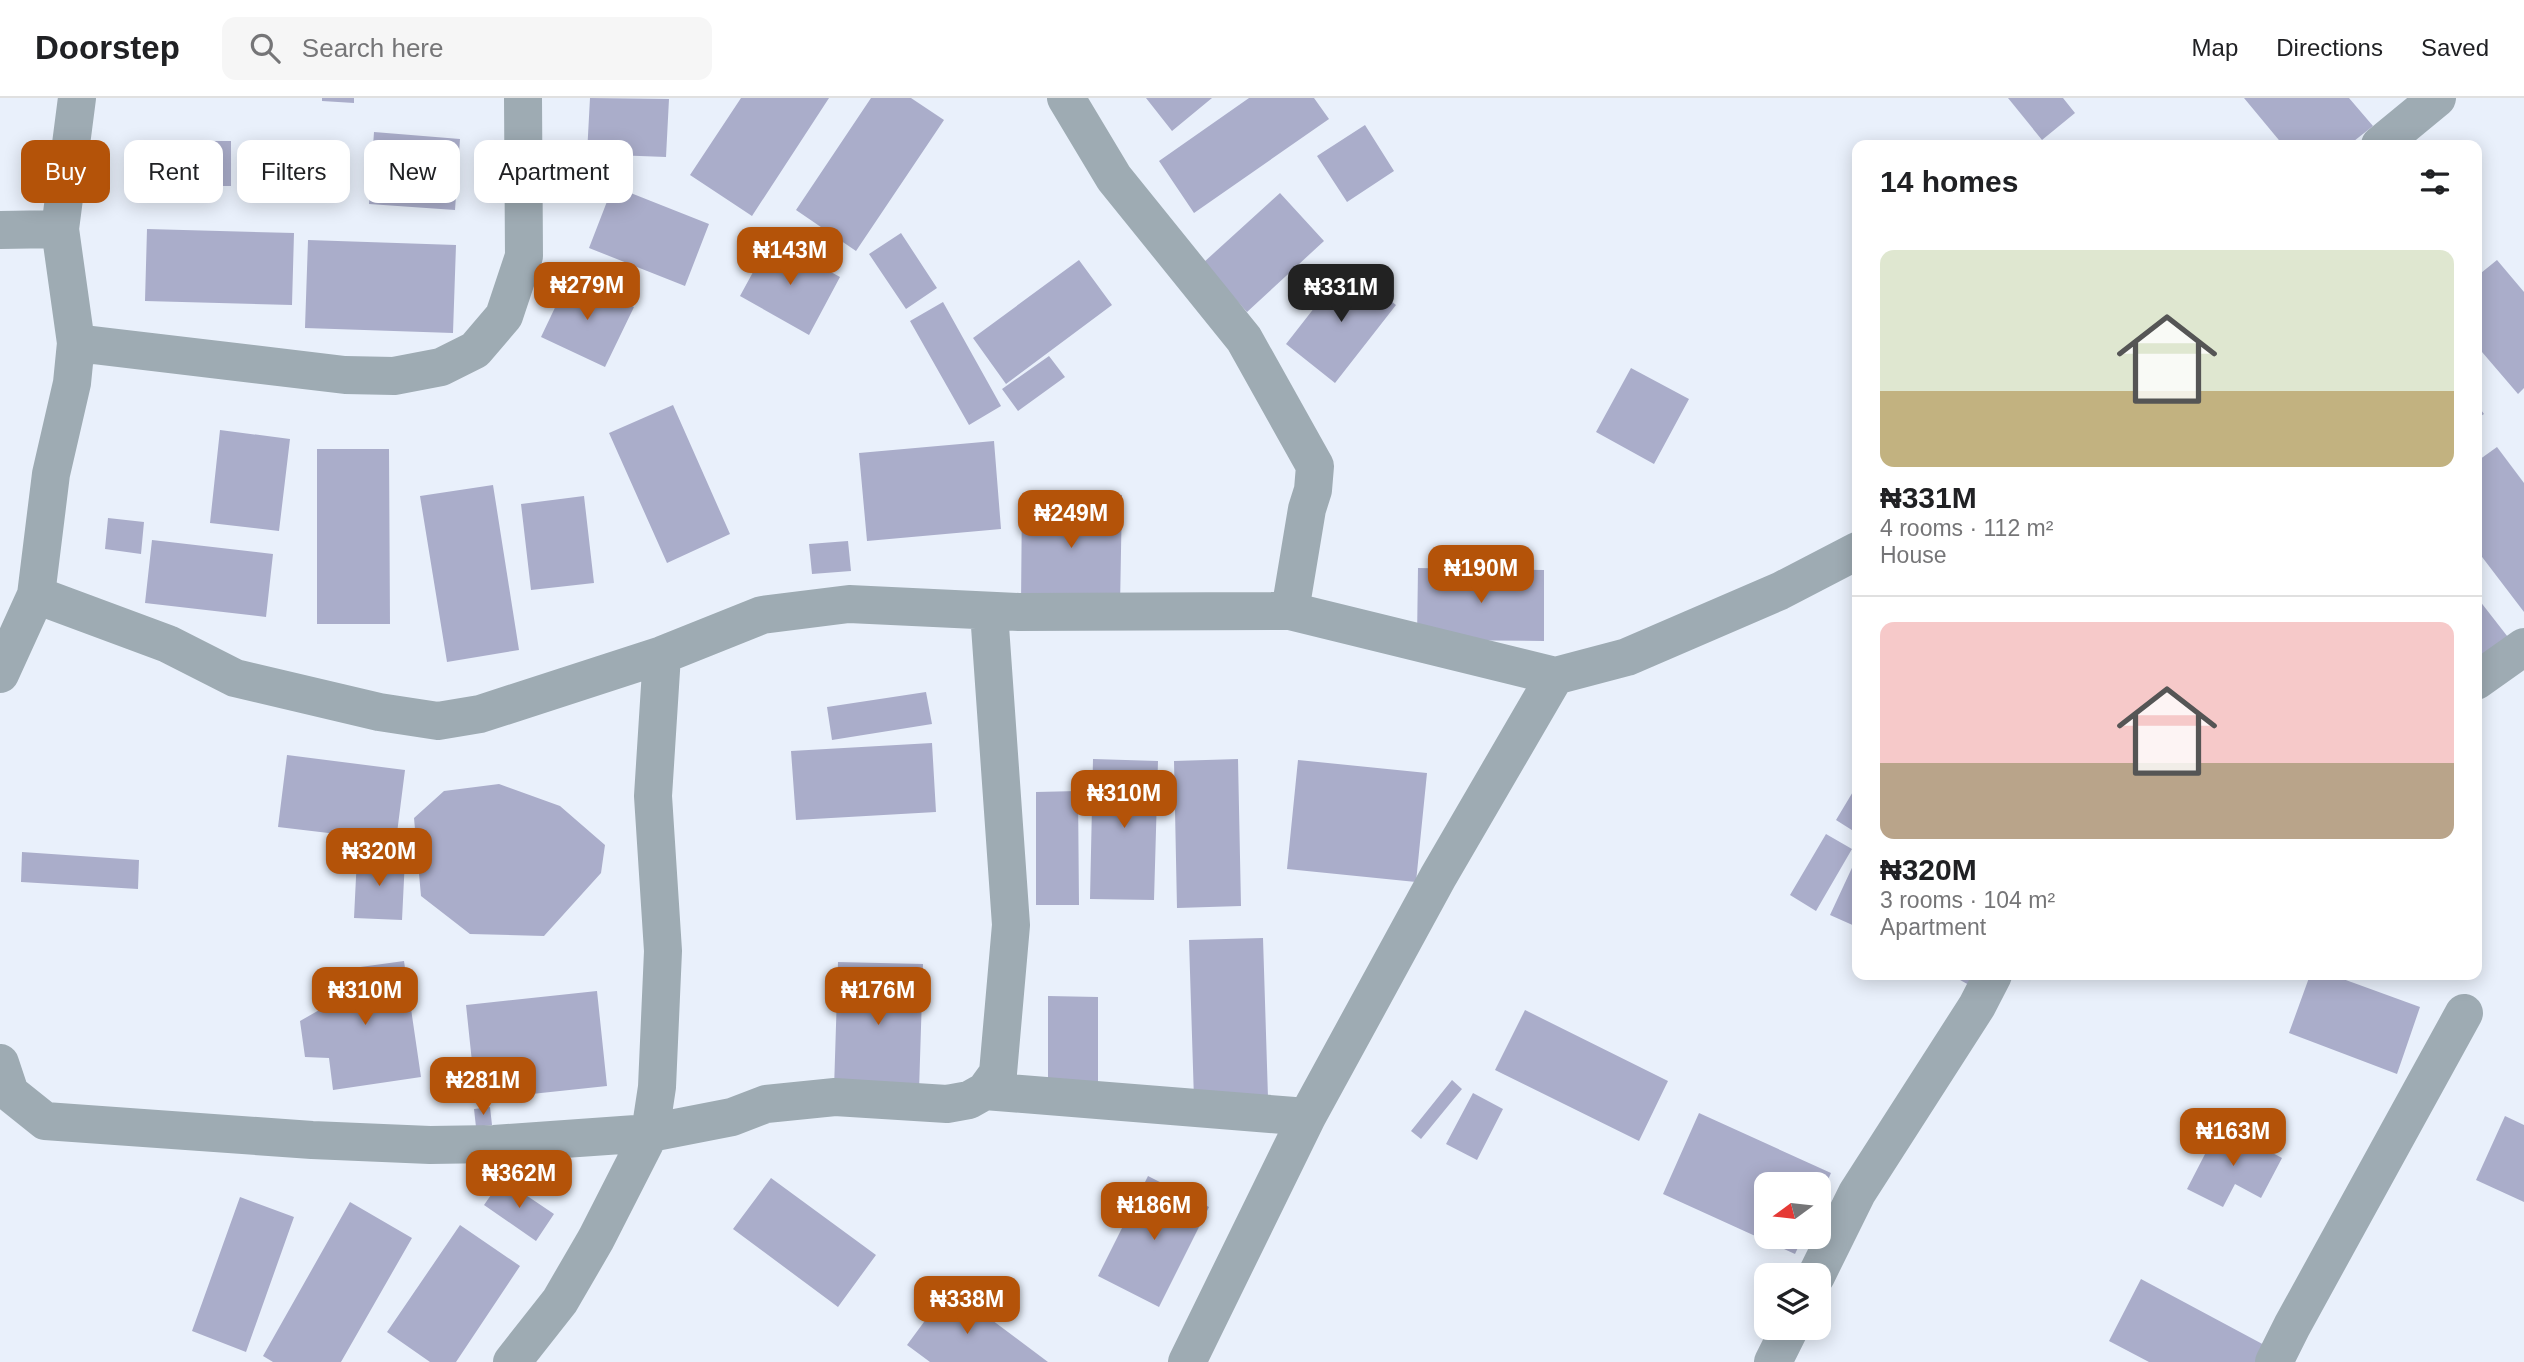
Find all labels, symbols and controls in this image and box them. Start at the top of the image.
search box [222,17,712,80]
text: Doorstep [35,29,180,66]
icon: search [246,29,284,67]
text: Search here [302,33,444,63]
text: Map [2192,34,2238,61]
text: Directions [2276,34,2383,61]
text: Saved [2421,34,2489,61]
chip: Buy [21,140,110,203]
chip: Rent [124,140,223,203]
chip: Filters [237,140,350,203]
chip: New [364,140,460,203]
chip: Apartment [474,140,633,203]
icon: filters [2416,163,2454,201]
text: 14 homes [1880,165,2018,198]
pin: ₦143M [741,228,839,287]
text: ₦143M [753,237,827,263]
pin: ₦279M [538,262,636,322]
pin: ₦331M [1292,264,1390,324]
text: ₦279M [550,272,624,298]
text: ₦331M [1304,274,1378,300]
icon: home [2104,296,2230,422]
text: ₦331M [1880,481,1977,514]
pin: ₦249M [1022,490,1120,550]
text: ₦249M [1034,500,1108,526]
text: 4 rooms · 112 m² [1880,515,2053,541]
text: House [1880,542,1946,568]
pin: ₦190M [1432,546,1530,605]
text: ₦190M [1444,555,1518,581]
icon: home [2104,668,2230,794]
pin: ₦310M [1075,770,1173,830]
text: ₦310M [1087,780,1161,806]
pin: ₦320M [330,828,428,888]
text: ₦320M [342,838,416,864]
text: ₦320M [1880,853,1977,886]
text: 3 rooms · 104 m² [1880,887,2055,913]
text: Apartment [1880,914,1986,940]
pin: ₦310M [316,968,414,1027]
pin: ₦176M [829,968,927,1027]
text: ₦310M [328,977,402,1003]
text: ₦176M [841,977,915,1003]
pin: ₦281M [434,1058,532,1117]
text: ₦281M [446,1067,520,1093]
pin: ₦163M [2184,1108,2282,1168]
text: ₦163M [2196,1118,2270,1144]
pin: ₦362M [470,1150,568,1210]
text: ₦362M [482,1160,556,1186]
north arrow [1754,1172,1830,1250]
map controls [1754,1172,1831,1340]
pin: ₦186M [1105,1182,1203,1242]
text: ₦186M [1117,1192,1191,1218]
button: layers [1754,1263,1831,1340]
pin: ₦338M [918,1276,1016,1336]
text: ₦338M [930,1286,1004,1312]

